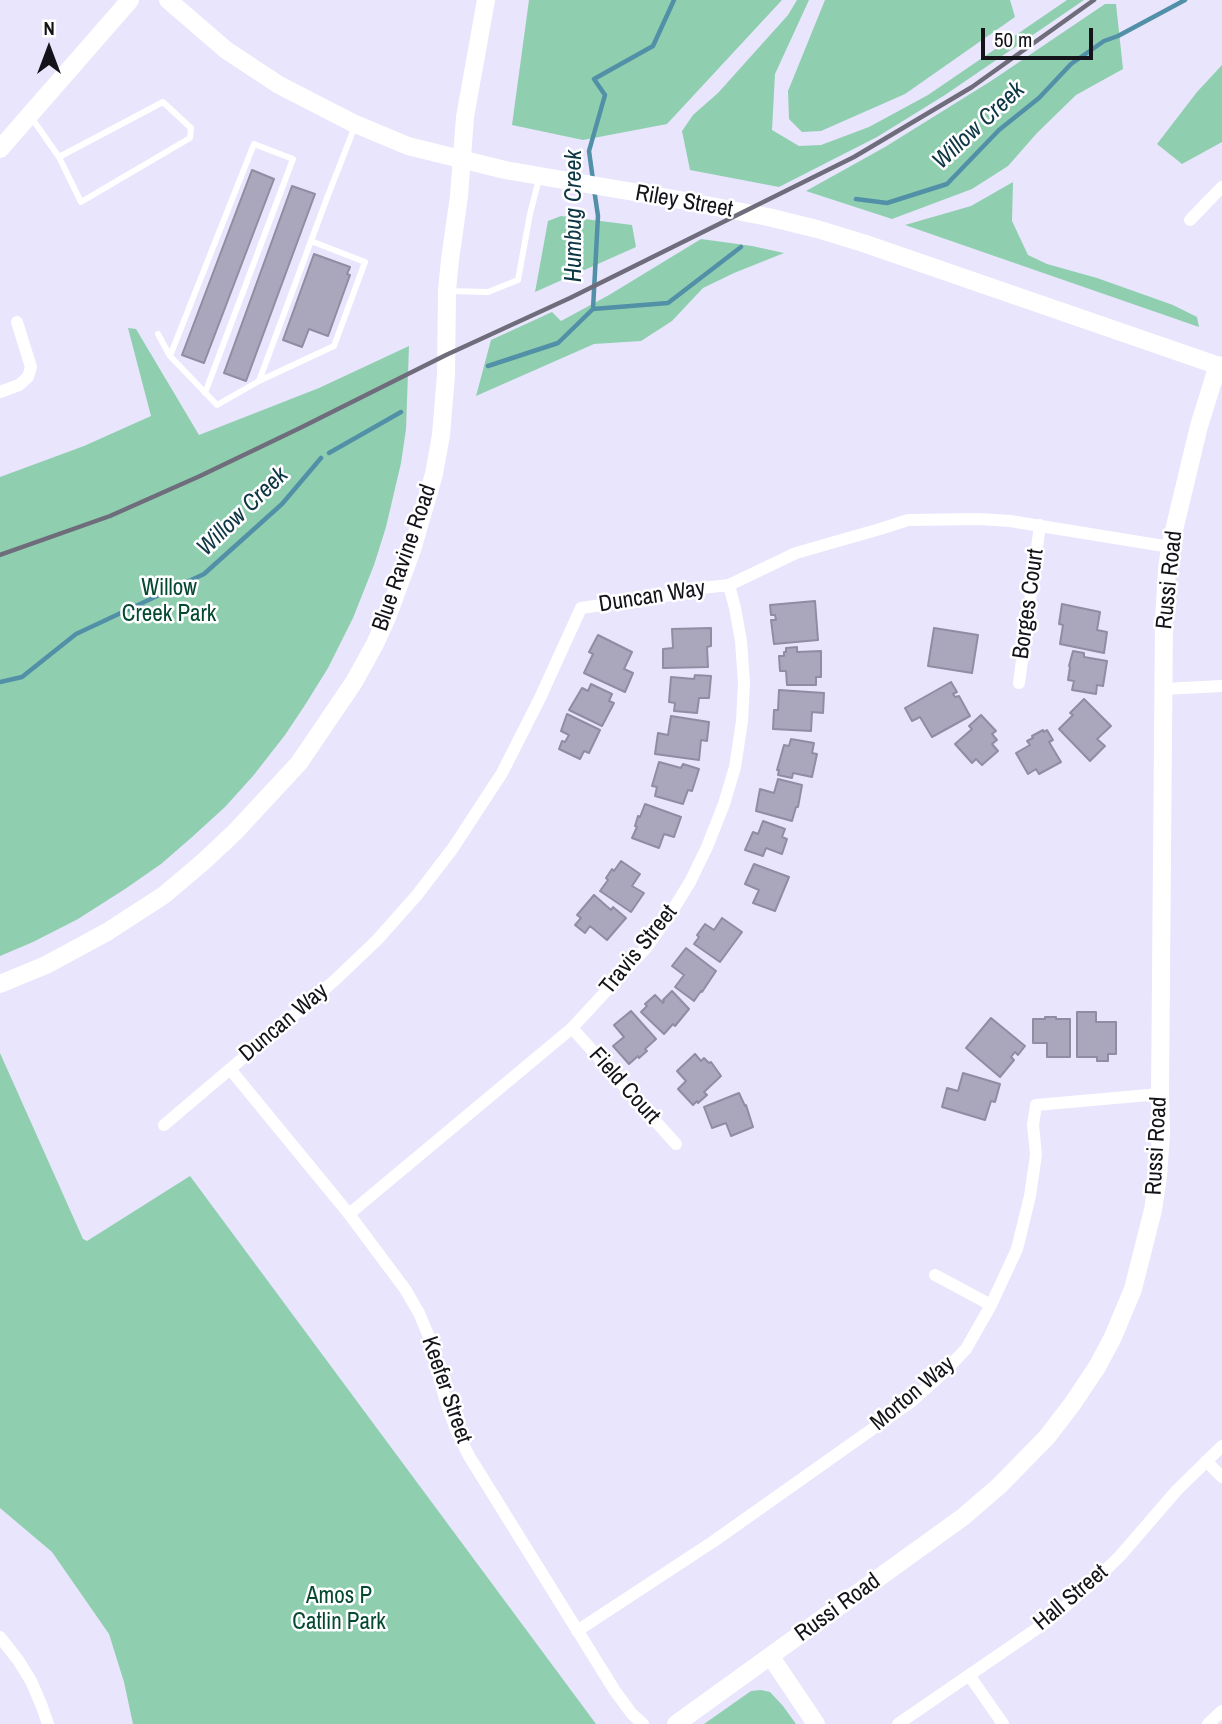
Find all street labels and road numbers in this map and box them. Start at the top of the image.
street label: Riley Street [633,180,735,224]
street label: Blue Ravine Road [367,481,443,635]
street label: Russi Road [1151,530,1189,630]
street label: Borges Court [1008,547,1050,661]
street label: Duncan Way [597,575,707,619]
street label: Travis Street [595,900,683,1000]
street label: Duncan Way [234,978,334,1068]
street label: Field Court [583,1042,665,1130]
street label: Russi Road [1141,1096,1173,1196]
street label: Keefer Street [415,1333,477,1447]
street label: Morton Way [865,1351,961,1437]
street label: Hall Street [1028,1559,1114,1637]
street label: Russi Road [790,1568,886,1648]

